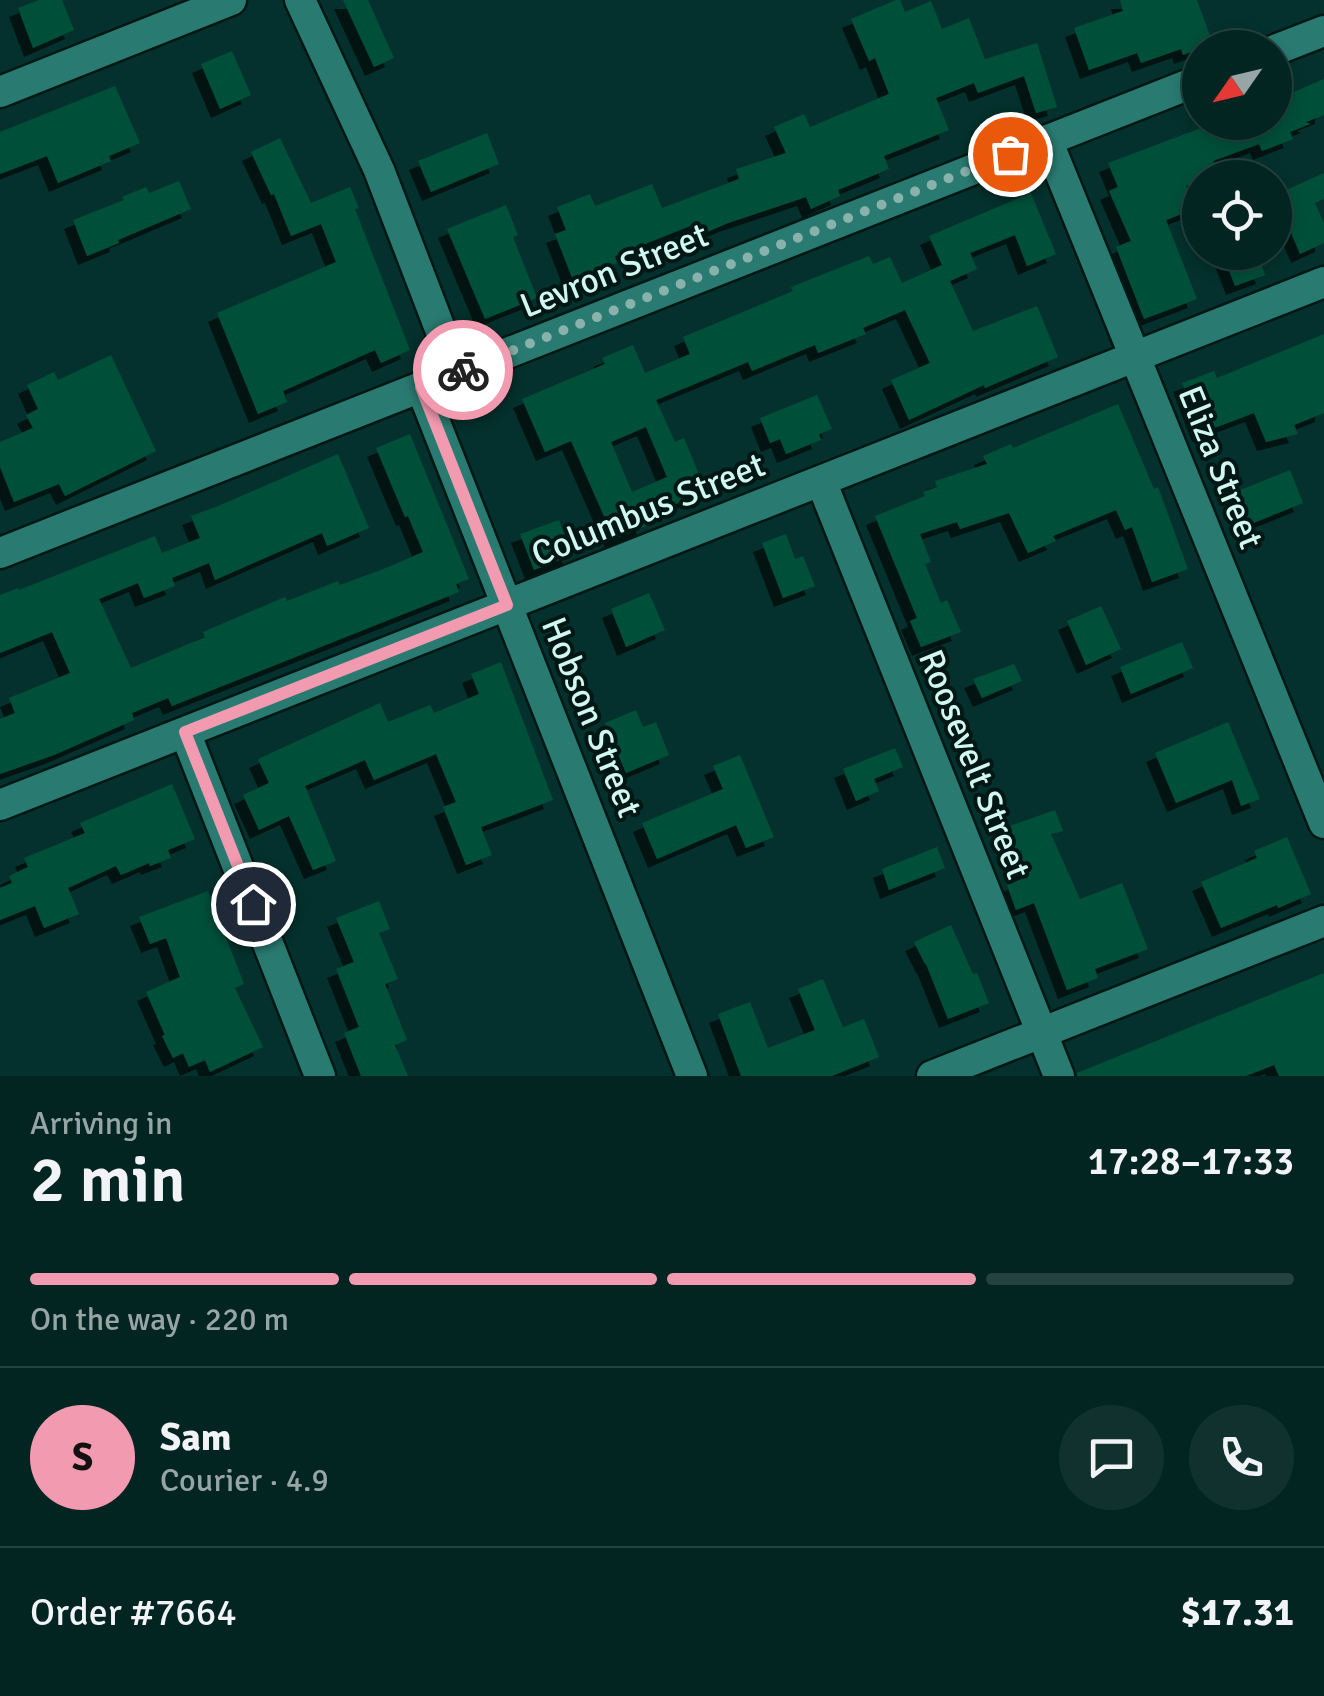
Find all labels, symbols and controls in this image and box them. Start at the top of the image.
north arrow [1182,30,1292,140]
map controls [1182,30,1292,270]
pin [968,112,1053,197]
icon: bag [983,127,1038,182]
button: locate [1182,160,1292,270]
street label: Levron Street [514,213,714,328]
courier [413,320,513,420]
icon: bike [436,343,491,398]
street label: Eliza Street [1168,380,1273,555]
street label: Columbus Street [525,443,771,576]
street label: Hobson Street [532,611,651,823]
street label: Roosevelt Street [909,643,1040,885]
pin [211,862,296,947]
icon: home [226,877,281,932]
text: Arriving in [30,1104,172,1143]
text: 17:28–17:33 [1088,1138,1294,1185]
text: 2 min [30,1140,186,1220]
text: On the way · 220 m [30,1300,289,1339]
button: chat [1059,1405,1164,1510]
button: phone [1189,1405,1294,1510]
text: Sam [160,1414,231,1461]
text: S [72,1434,93,1481]
text: Courier · 4.9 [160,1461,329,1500]
text: Order #7664 [30,1589,237,1636]
text: $17.31 [1181,1589,1294,1636]

